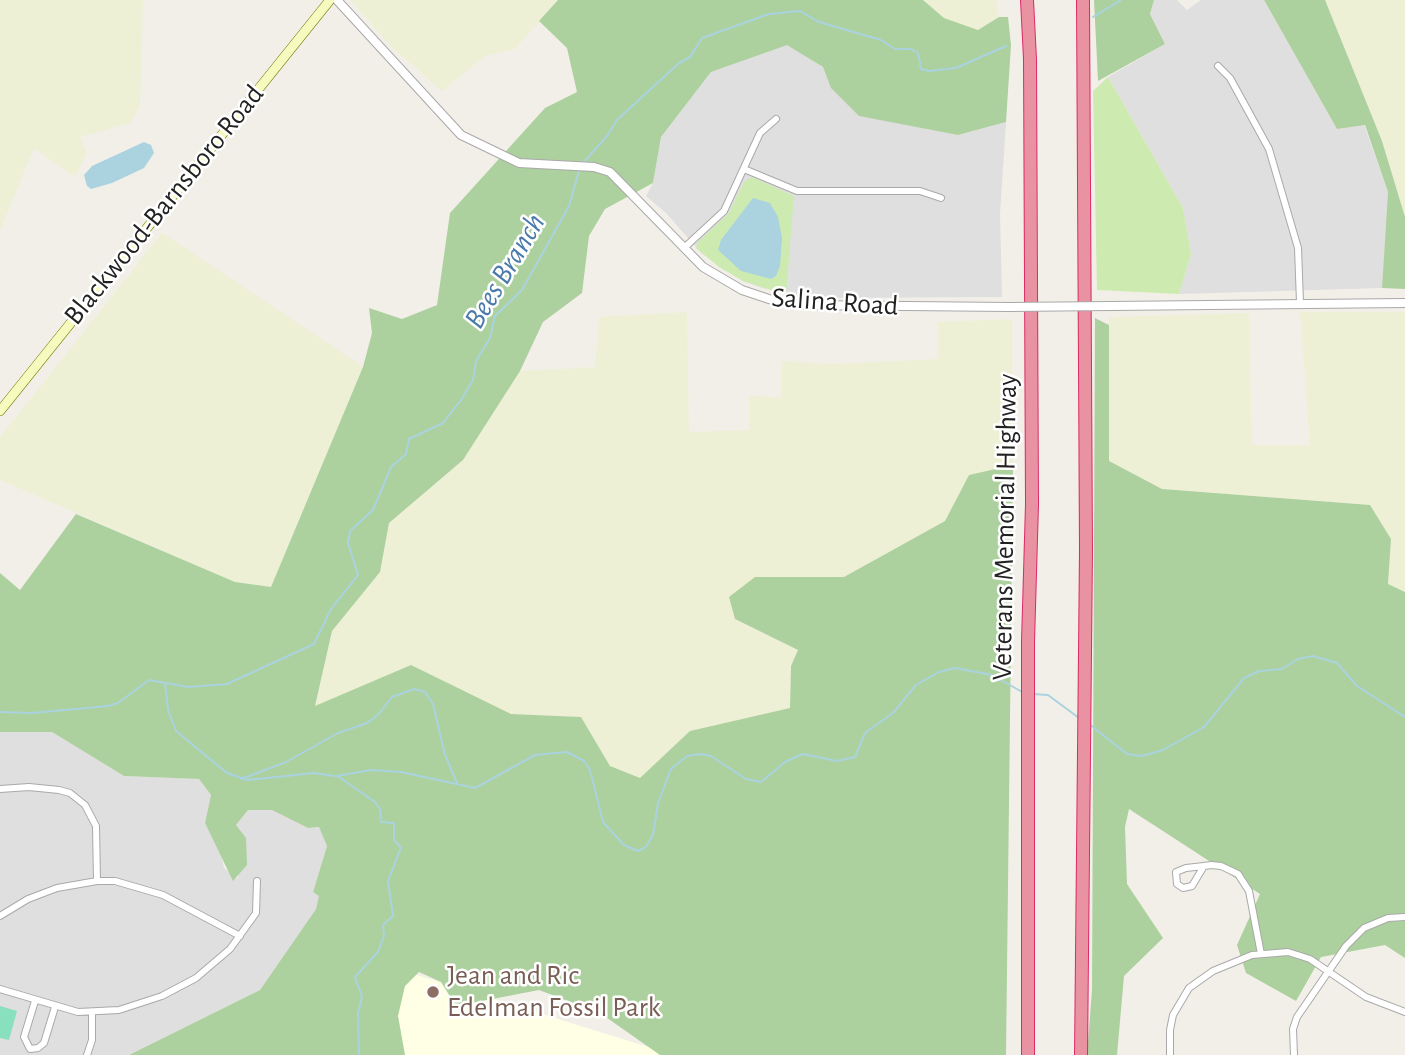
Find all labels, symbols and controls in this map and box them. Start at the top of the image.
street label: Blackwood-Barnsboro Road [57,78,271,332]
water label: Bees Branch [457,207,553,335]
street label: Salina Road [770,281,900,323]
street label: Veterans Memorial Highway [986,373,1024,681]
place label: Jean and Ric Edelman Fossil Park [447,959,660,1025]
marker: Jean and Ric Edelman Fossil Park [425,984,441,1000]

